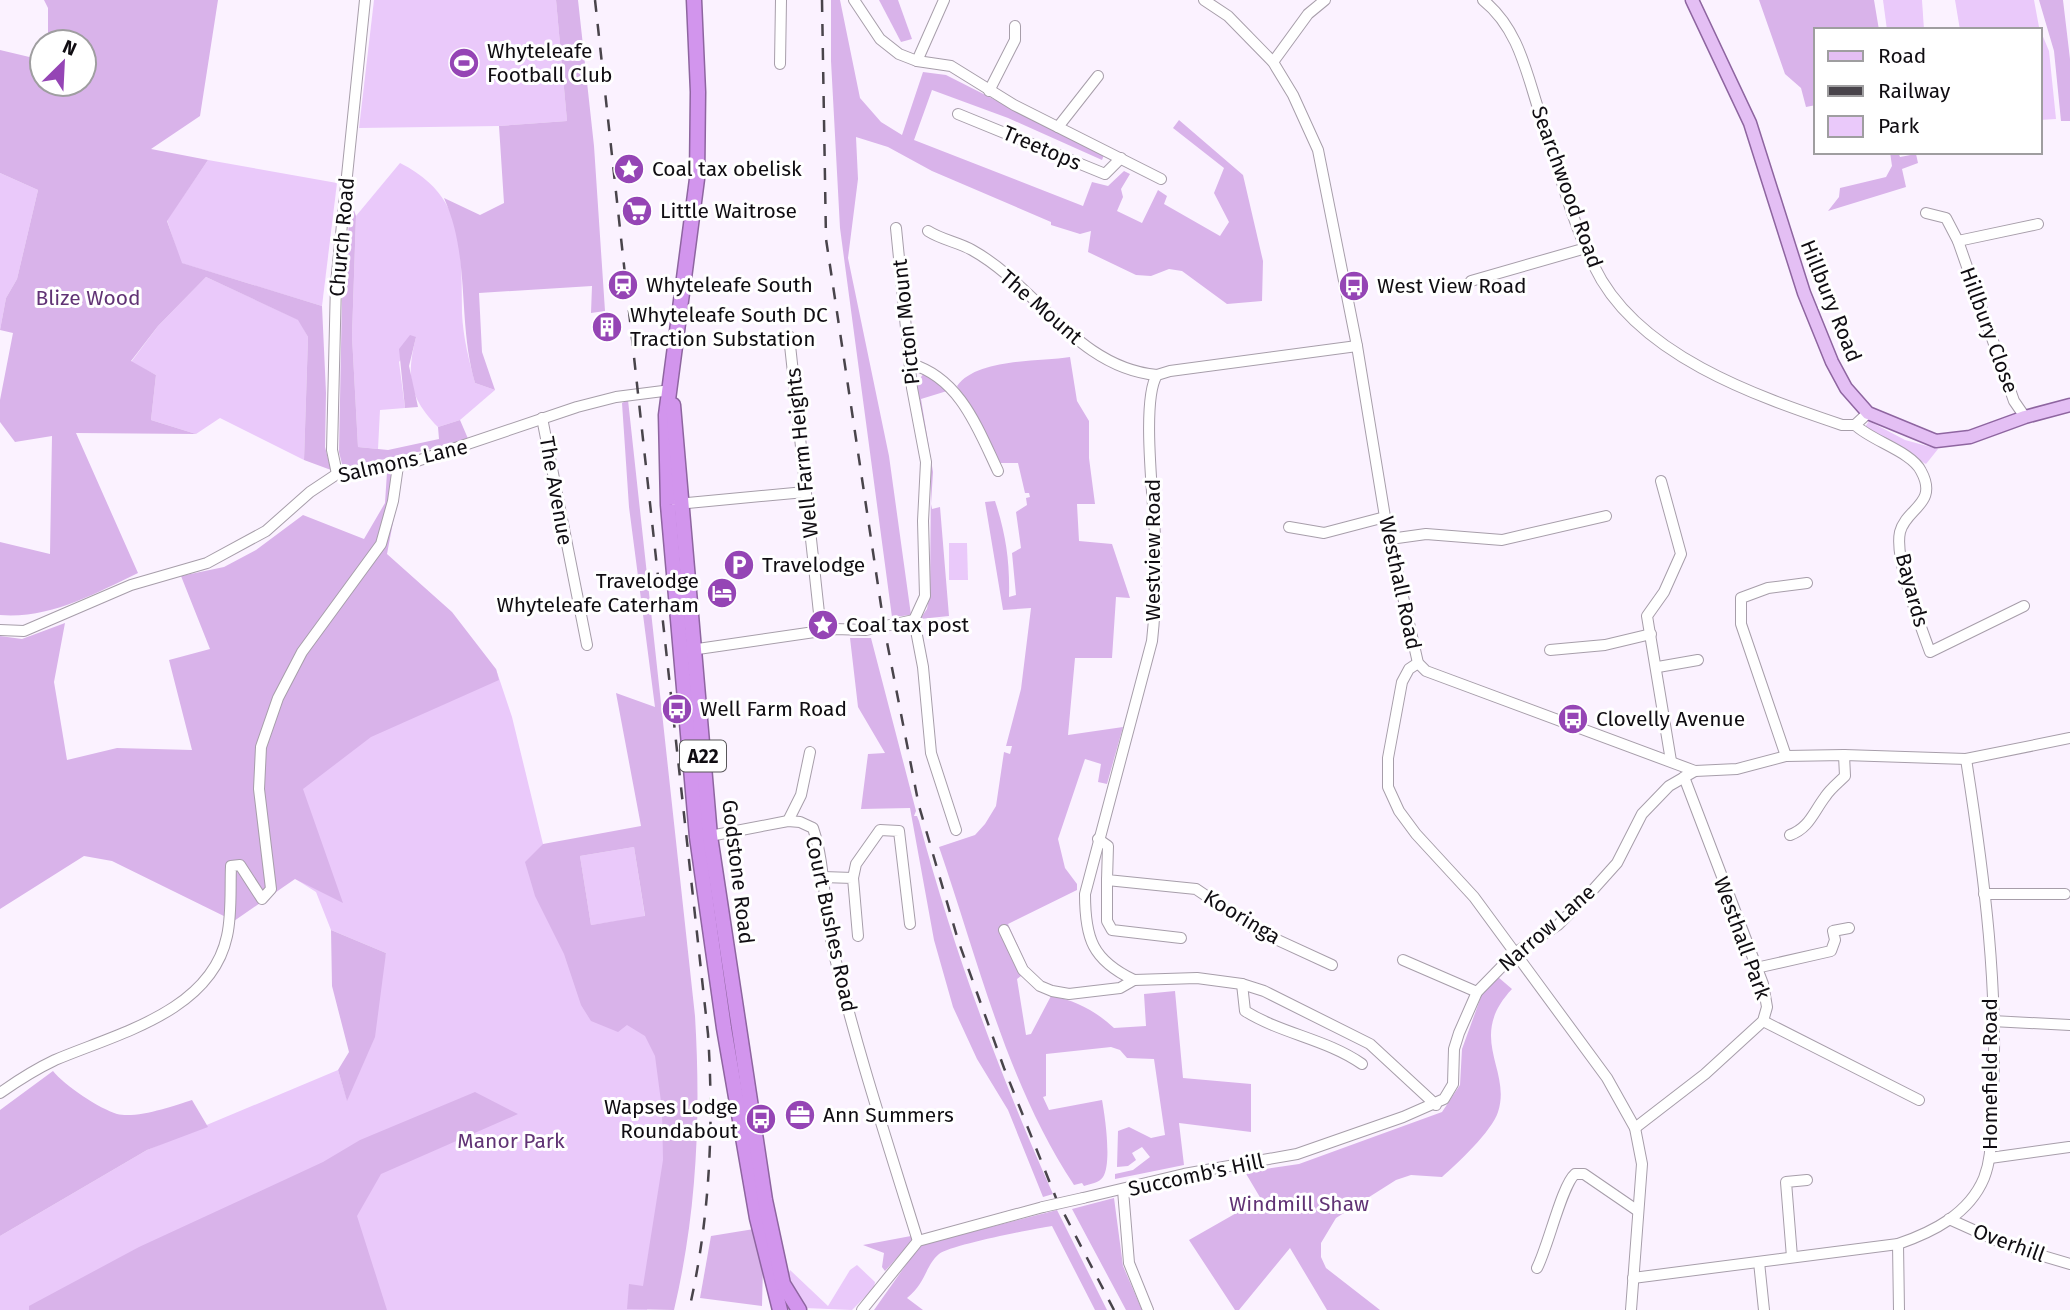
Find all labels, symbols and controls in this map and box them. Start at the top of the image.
north arrow [28,28,98,98]
legend [1814,28,2042,154]
text: N [59,35,80,61]
place label: Whyteleafe Football Club [487,38,612,88]
text: Road [1878,43,1926,69]
sports icon: Whyteleafe Football Club [447,46,481,80]
text: Railway [1878,78,1951,104]
street label: Searchwood Road [1526,103,1608,271]
text: Park [1878,113,1920,139]
street label: Treetops [999,120,1085,176]
place icon: Coal tax obelisk [612,152,646,186]
place label: Coal tax obelisk [652,156,802,182]
street label: Church Road [324,176,360,298]
supermarket icon: Little Waitrose [620,194,654,228]
place label: Little Waitrose [660,198,797,224]
street label: Hillbury Road [1795,236,1867,366]
street label: Picton Mount [886,257,926,386]
street label: Hillbury Close [1954,263,2024,397]
street label: The Mount [994,264,1088,350]
station icon: Whyteleafe South [606,268,640,302]
bus stop icon: West View Road [1337,269,1371,303]
place label: Whyteleafe South [646,272,813,298]
place label: West View Road [1377,273,1527,299]
park label: Blize Wood [35,285,141,311]
place label: Whyteleafe South DC Traction Substation [630,302,828,352]
building icon: Whyteleafe South DC Traction Substation [590,310,624,344]
street label: Well Farm Heights [780,366,824,539]
street label: Salmons Lane [336,433,470,489]
street label: The Avenue [534,435,578,547]
street label: Westview Road [1140,479,1166,621]
street label: Westhall Road [1373,514,1427,652]
parking icon: Travelodge [722,548,756,582]
street label: Bayards [1890,550,1934,630]
place label: Travelodge [762,552,865,578]
place label: Travelodge Whyteleafe Caterham [496,568,699,618]
hotel icon: Travelodge Whyteleafe Caterham [705,576,739,610]
place icon: Coal tax post [806,608,840,642]
place label: Coal tax post [846,612,969,638]
bus stop icon: Well Farm Road [660,692,694,726]
place label: Well Farm Road [700,696,847,722]
bus stop icon: Clovelly Avenue [1556,702,1590,736]
place label: Clovelly Avenue [1596,706,1745,732]
road number: A22 [680,740,726,772]
street label: Godstone Road [716,798,760,946]
street label: Court Bushes Road [800,834,862,1014]
street label: Westhall Park [1708,873,1776,1003]
street label: Narrow Lane [1493,879,1601,977]
street label: Kooringa [1199,884,1285,950]
street label: Homefield Road [1977,998,2003,1150]
place label: Wapses Lodge Roundabout [604,1094,738,1144]
office icon: Ann Summers [783,1098,817,1132]
bus stop icon: Wapses Lodge Roundabout [744,1102,778,1136]
place label: Ann Summers [823,1102,954,1128]
park label: Manor Park [457,1128,565,1154]
street label: Succomb's Hill [1126,1148,1266,1202]
park label: Windmill Shaw [1229,1191,1369,1217]
street label: Overhill [1969,1218,2049,1268]

